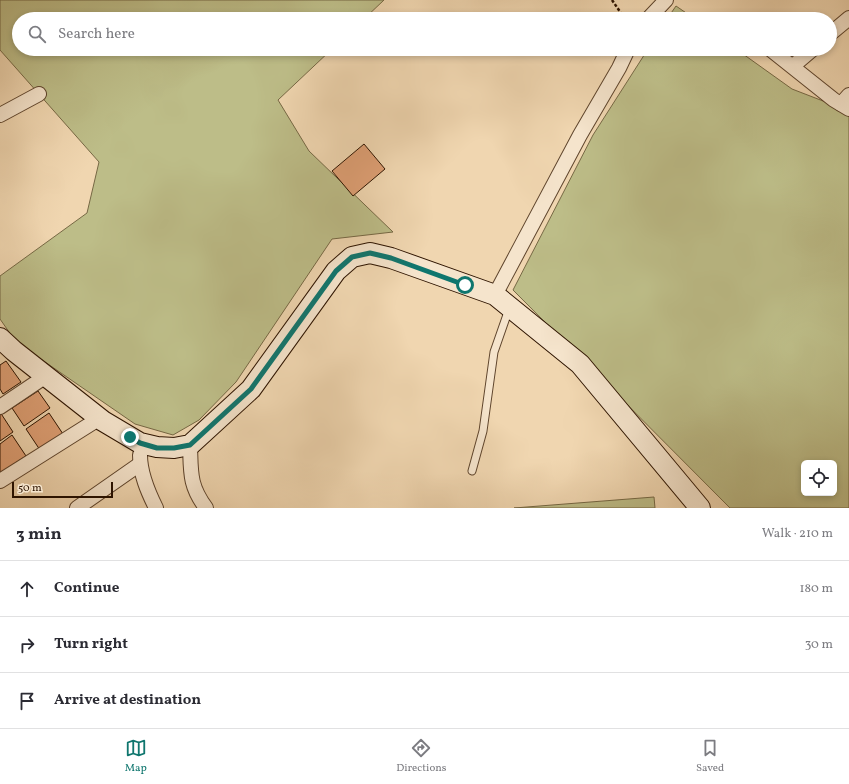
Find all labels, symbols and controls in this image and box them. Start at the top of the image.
search box [12,12,837,56]
icon: search [26,23,48,45]
text: Search here [58,24,135,45]
route start [456,276,474,294]
route end [121,428,139,446]
map controls [801,460,837,496]
button: locate [801,460,837,496]
scale bar [12,480,113,499]
text: 50 m [18,481,42,496]
text: 3 min [16,523,62,546]
text: Walk · 210 m [762,525,833,543]
icon: ahead [16,578,38,600]
text: Continue [54,578,119,599]
text: 180 m [799,580,833,598]
icon: right [16,634,38,656]
text: Turn right [54,634,128,655]
text: 30 m [805,636,833,654]
icon: arrive [16,690,38,712]
text: Arrive at destination [54,690,201,711]
tab: Map [125,737,147,776]
tab: Directions [396,737,447,776]
tab: Saved [696,737,724,776]

